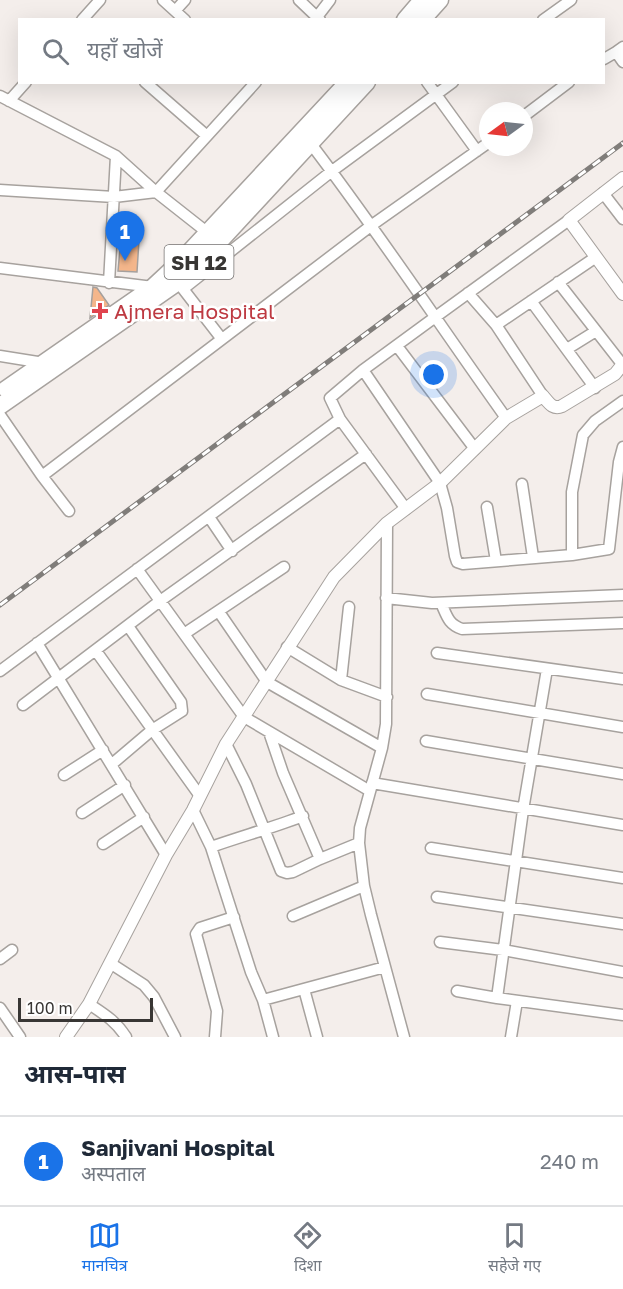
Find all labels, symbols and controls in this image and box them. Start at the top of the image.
search box [18,18,605,84]
icon: search [39,35,72,68]
text: यहाँ खोजें [87,36,163,63]
north arrow [479,102,533,156]
pin: 1 [106,212,144,261]
road number: SH 12 [164,245,234,279]
place label: Ajmera Hospital [114,298,275,324]
marker: Ajmera Hospital [91,302,109,320]
your location [419,360,448,389]
scale bar [18,995,153,1022]
text: 100 m [27,998,73,1018]
text: आस-पास [24,1058,126,1089]
text: Sanjivani Hospital [81,1134,275,1161]
text: 1 [38,1149,49,1173]
text: 240 m [540,1149,599,1173]
text: अस्पताल [81,1161,146,1185]
tab: मानचित्र [82,1219,128,1278]
tab: दिशा [291,1219,324,1278]
tab: सहेजे गए [488,1219,541,1278]

